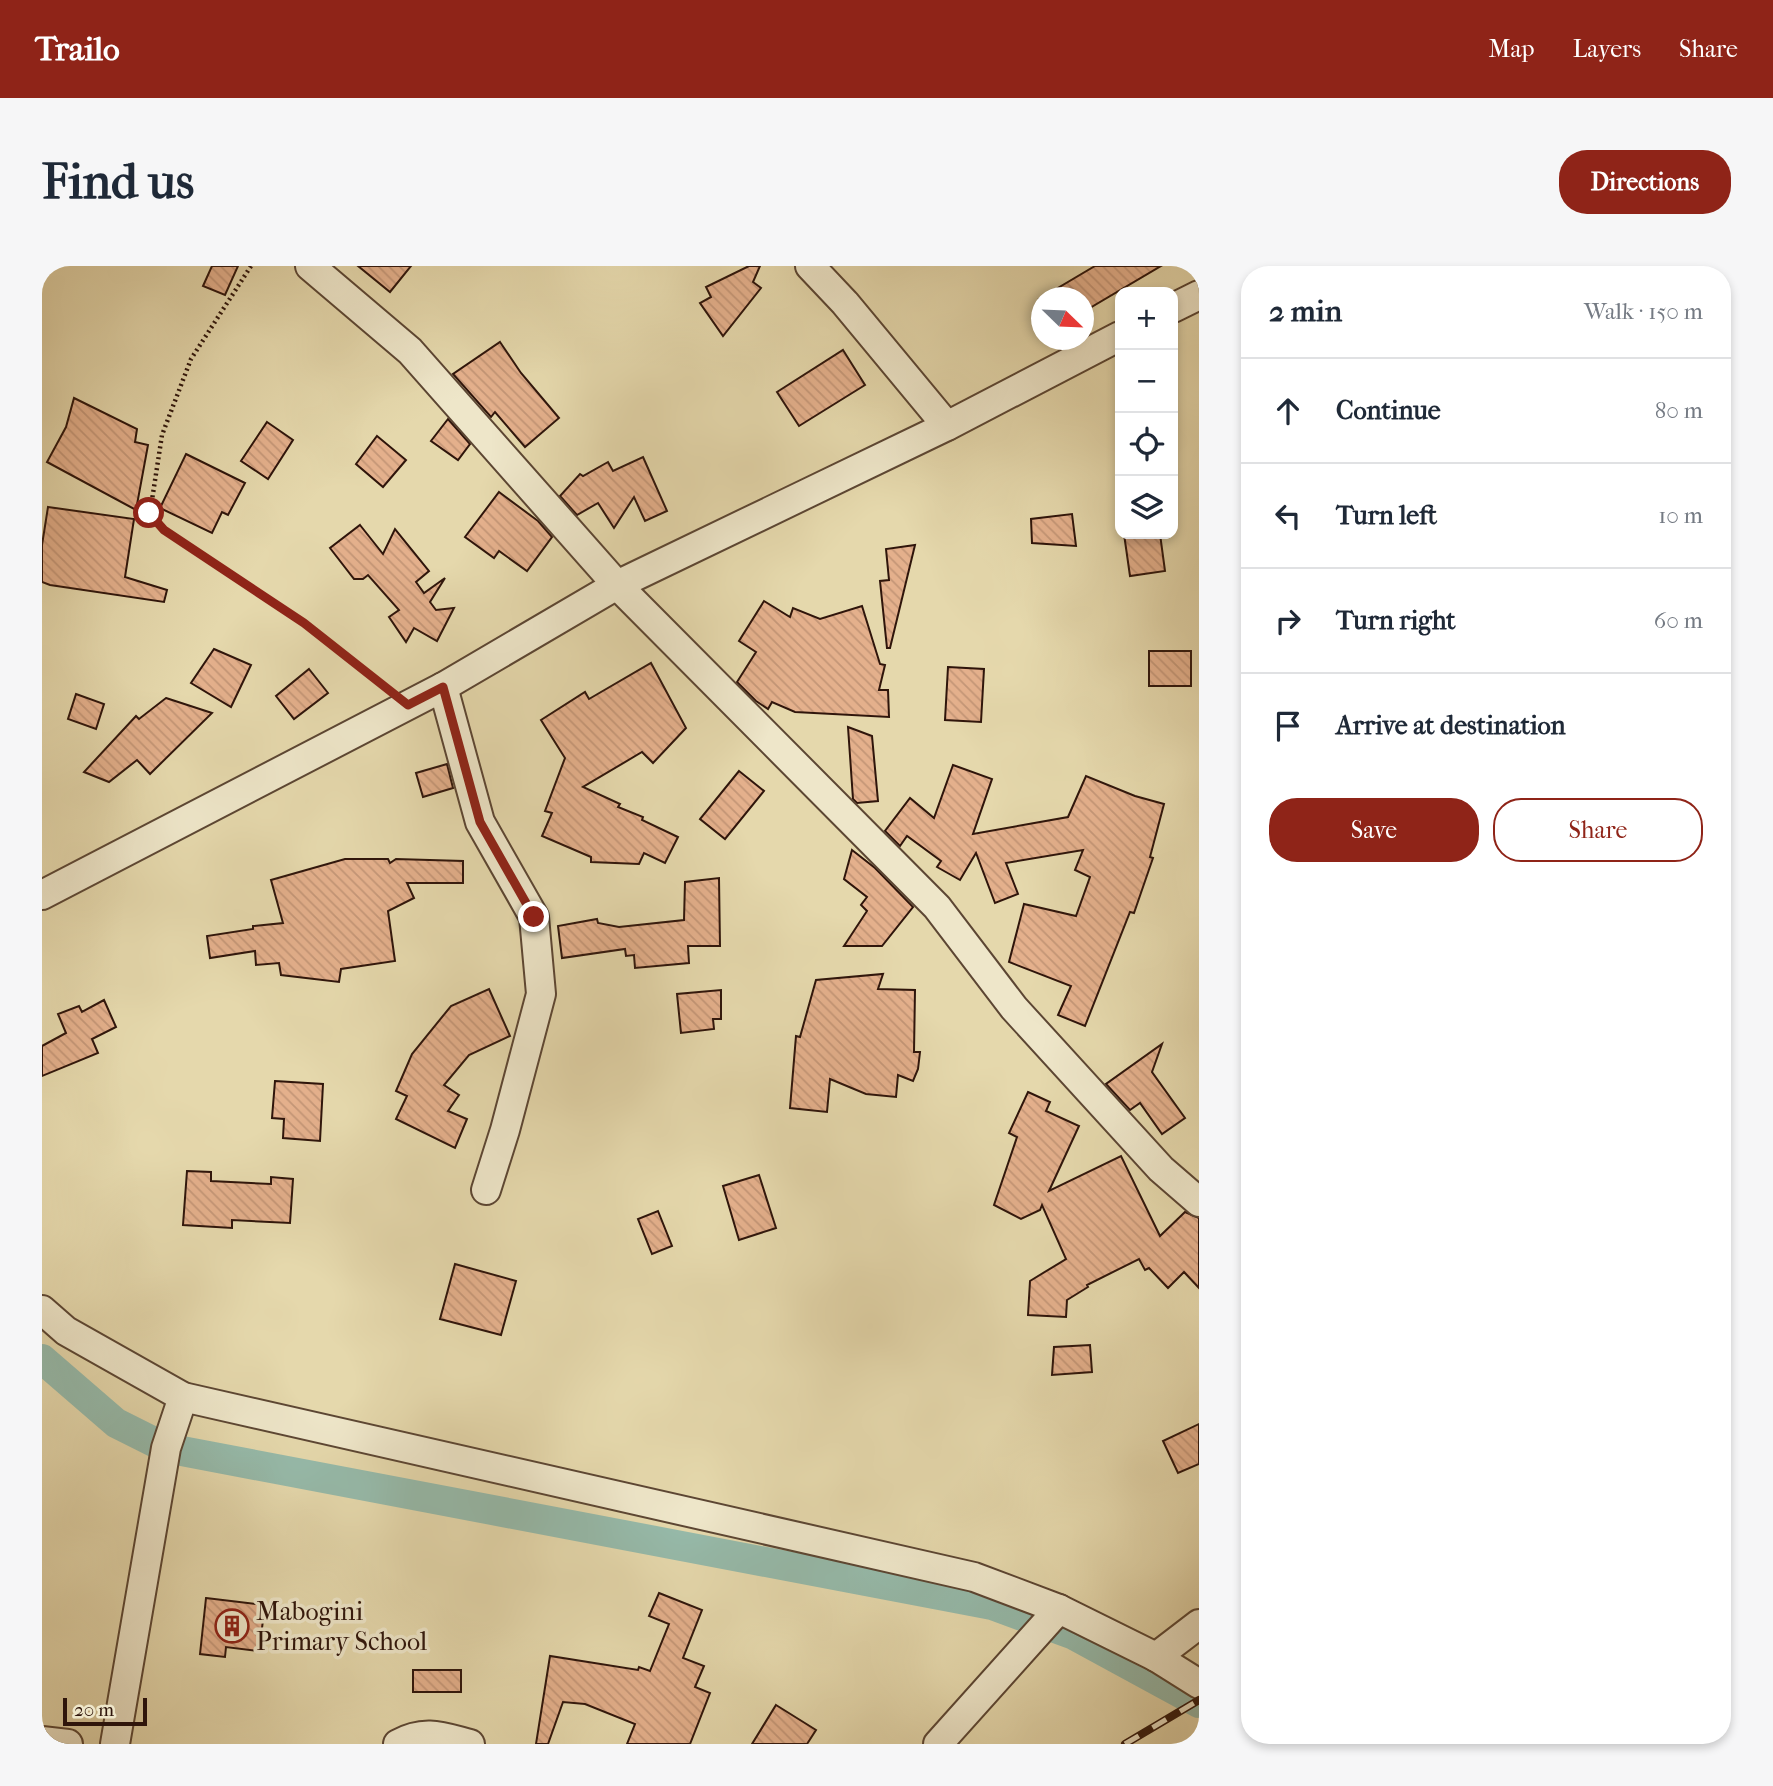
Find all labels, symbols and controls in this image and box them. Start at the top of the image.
text: Trailo [35,30,120,69]
text: Map [1489,35,1535,63]
text: Layers [1573,35,1641,63]
text: Share [1679,35,1738,63]
button: Directions [1559,150,1731,214]
text: Find us [42,153,194,211]
north arrow [1031,287,1094,350]
map controls [1115,287,1178,539]
button: + [1115,287,1178,350]
text: 2 min [1269,294,1342,329]
text: Walk · 150 m [1584,298,1703,325]
button: − [1115,350,1178,413]
icon: ahead [1269,392,1307,430]
text: Continue [1336,395,1441,426]
text: 80 m [1655,397,1703,424]
button: locate [1115,413,1178,476]
button: layers [1115,476,1178,539]
route start [133,497,164,528]
icon: left [1269,497,1307,535]
text: Turn left [1336,500,1437,531]
text: 10 m [1658,502,1703,529]
icon: right [1269,602,1307,640]
text: Turn right [1336,605,1456,636]
text: 60 m [1654,607,1703,634]
icon: arrive [1269,707,1307,745]
text: Arrive at destination [1336,710,1566,741]
button: Save [1269,798,1479,862]
button: Share [1493,798,1703,862]
route end [518,901,549,932]
place label: Mabogini Primary School [256,1596,427,1657]
building icon: Mabogini Primary School [213,1607,251,1645]
scale bar [63,1695,147,1727]
text: 20 m [74,1699,114,1721]

